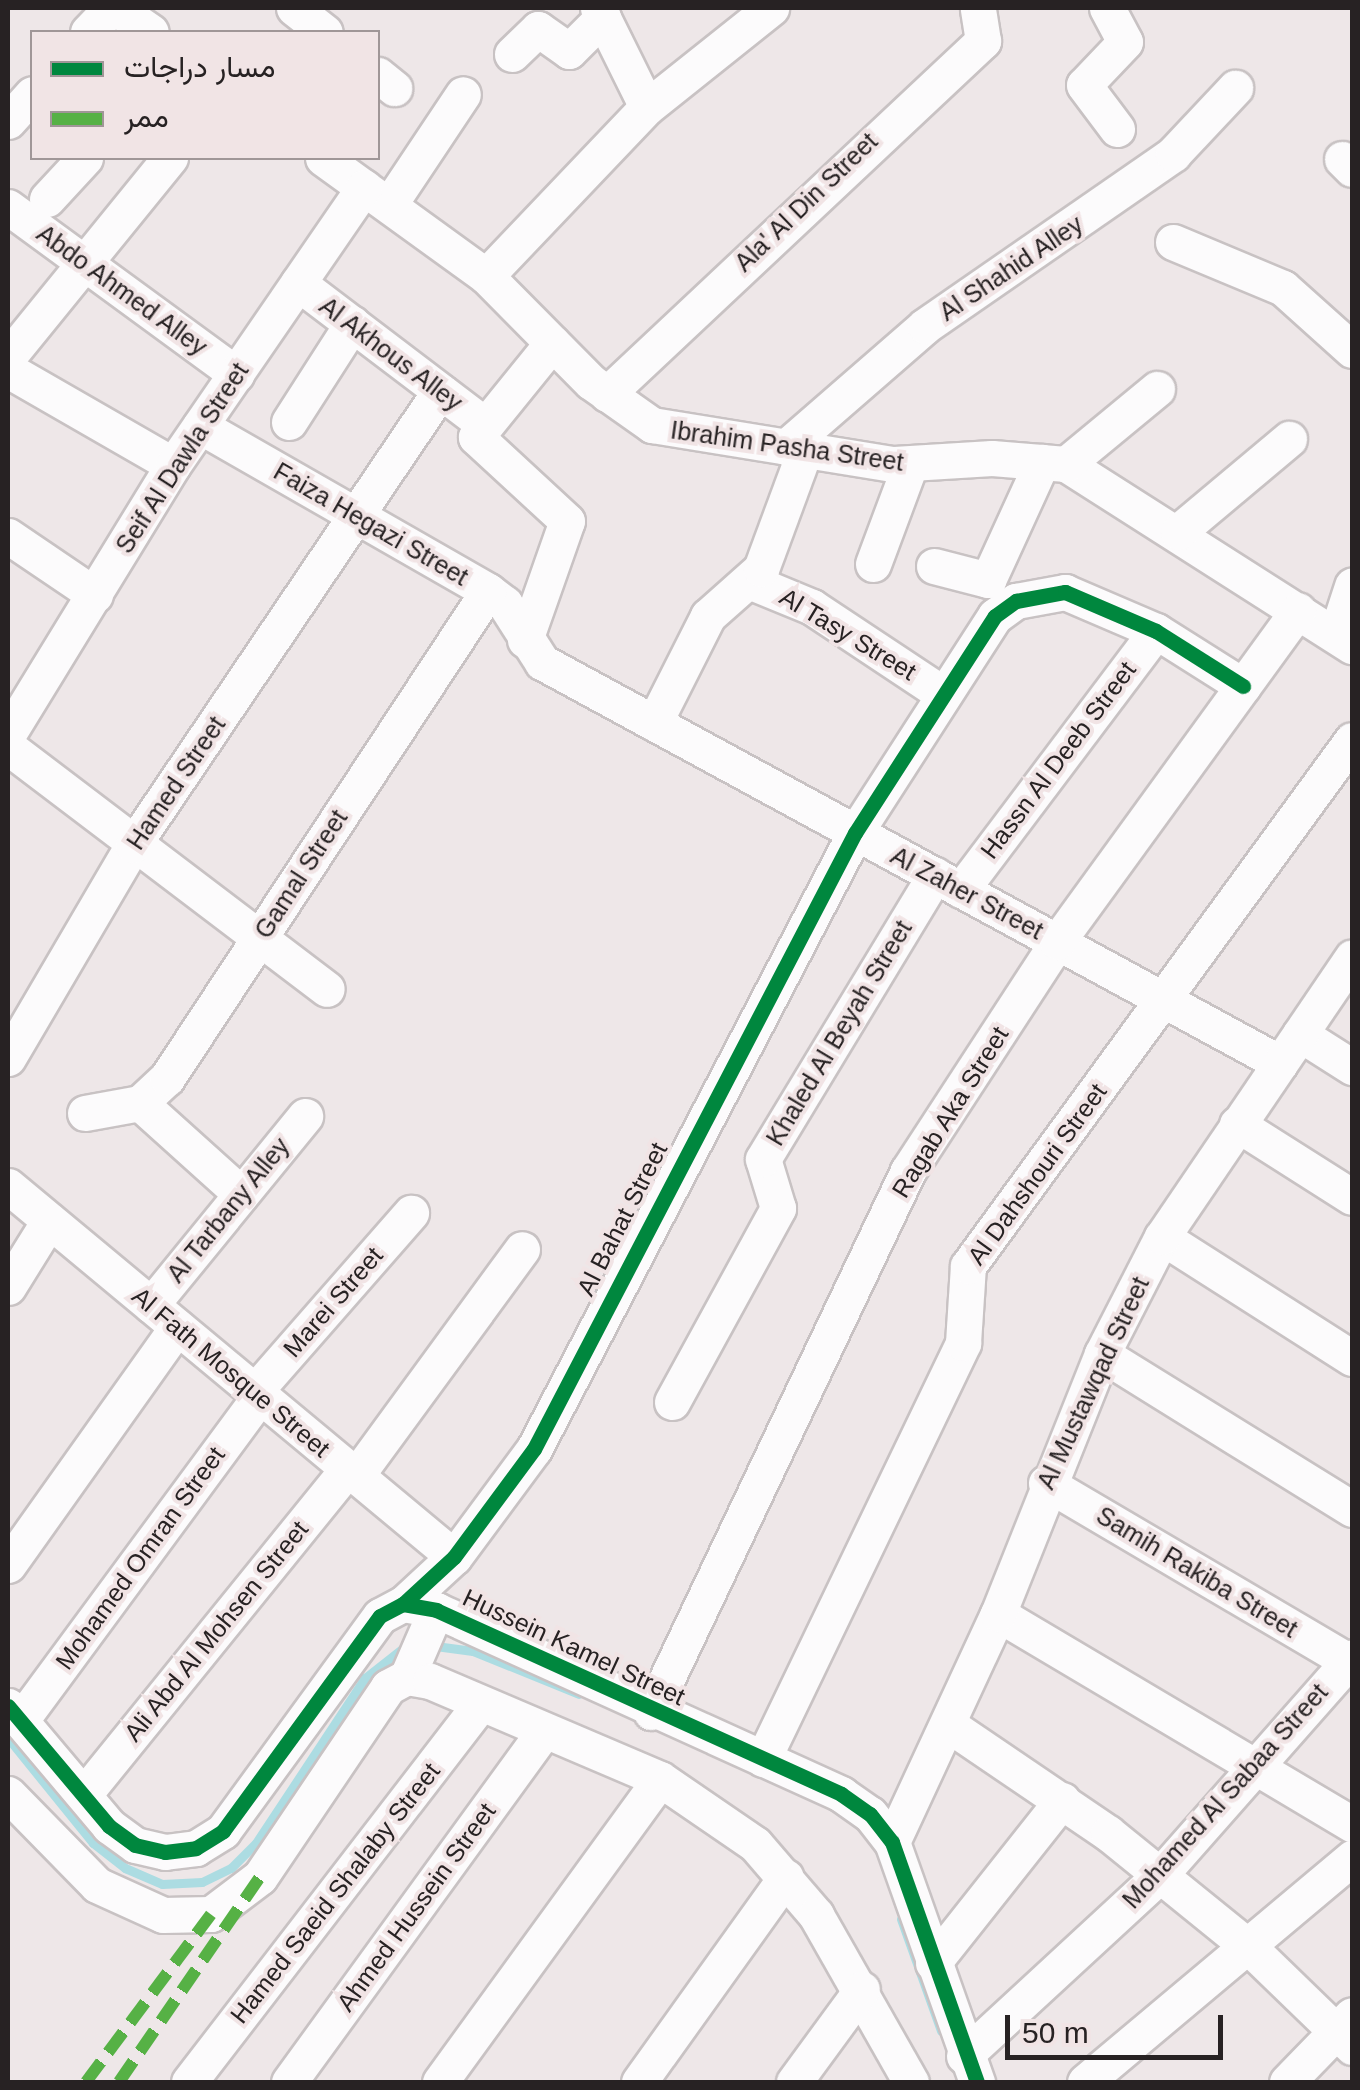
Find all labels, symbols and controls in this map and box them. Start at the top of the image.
legend [30,30,380,160]
text: مسار دراجات [124,50,276,83]
text: ممر [124,100,169,133]
street label: Ala' Al Din Street [728,126,884,278]
street label: Al Shahid Alley [933,209,1089,327]
street label: Abdo Ahmed Alley [30,217,214,363]
street label: Al Akhous Alley [313,290,469,418]
street label: Seif Al Dawla Street [109,357,255,559]
street label: Ibrahim Pasha Street [669,415,905,477]
street label: Faiza Hegazi Street [268,456,474,592]
street label: Al Tasy Street [774,581,922,687]
street label: Hassn Al Deeb Street [974,655,1142,865]
street label: Hamed Street [120,711,232,855]
street label: Gamal Street [248,804,354,944]
street label: Al Zaher Street [886,840,1048,946]
street label: Khaled Al Beyah Street [760,914,918,1152]
street label: Ragab Aka Street [885,1020,1015,1204]
street label: Al Dahshouri Street [961,1077,1113,1271]
street label: Al Tarbany Alley [160,1131,296,1289]
street label: Al Bahat Street [570,1137,674,1301]
street label: Marei Street [277,1241,389,1363]
street label: Al Mustawqad Street [1031,1272,1155,1494]
street label: Al Fath Mosque Street [126,1281,336,1463]
street label: Mohamed Omran Street [49,1441,231,1675]
street label: Samih Rakiba Street [1091,1500,1303,1644]
street label: Ali Abd Al Mohsen Street [117,1514,315,1748]
street label: Hussein Kamel Street [458,1582,690,1712]
street label: Mohamed Al Sabaa Street [1116,1677,1334,1915]
street label: Hamed Saeid Shalaby Street [224,1757,446,2029]
street label: Ahmed Hussein Street [330,1797,502,2017]
scale bar [1010,1995,1228,2057]
text: 50 m [1022,2016,1089,2049]

